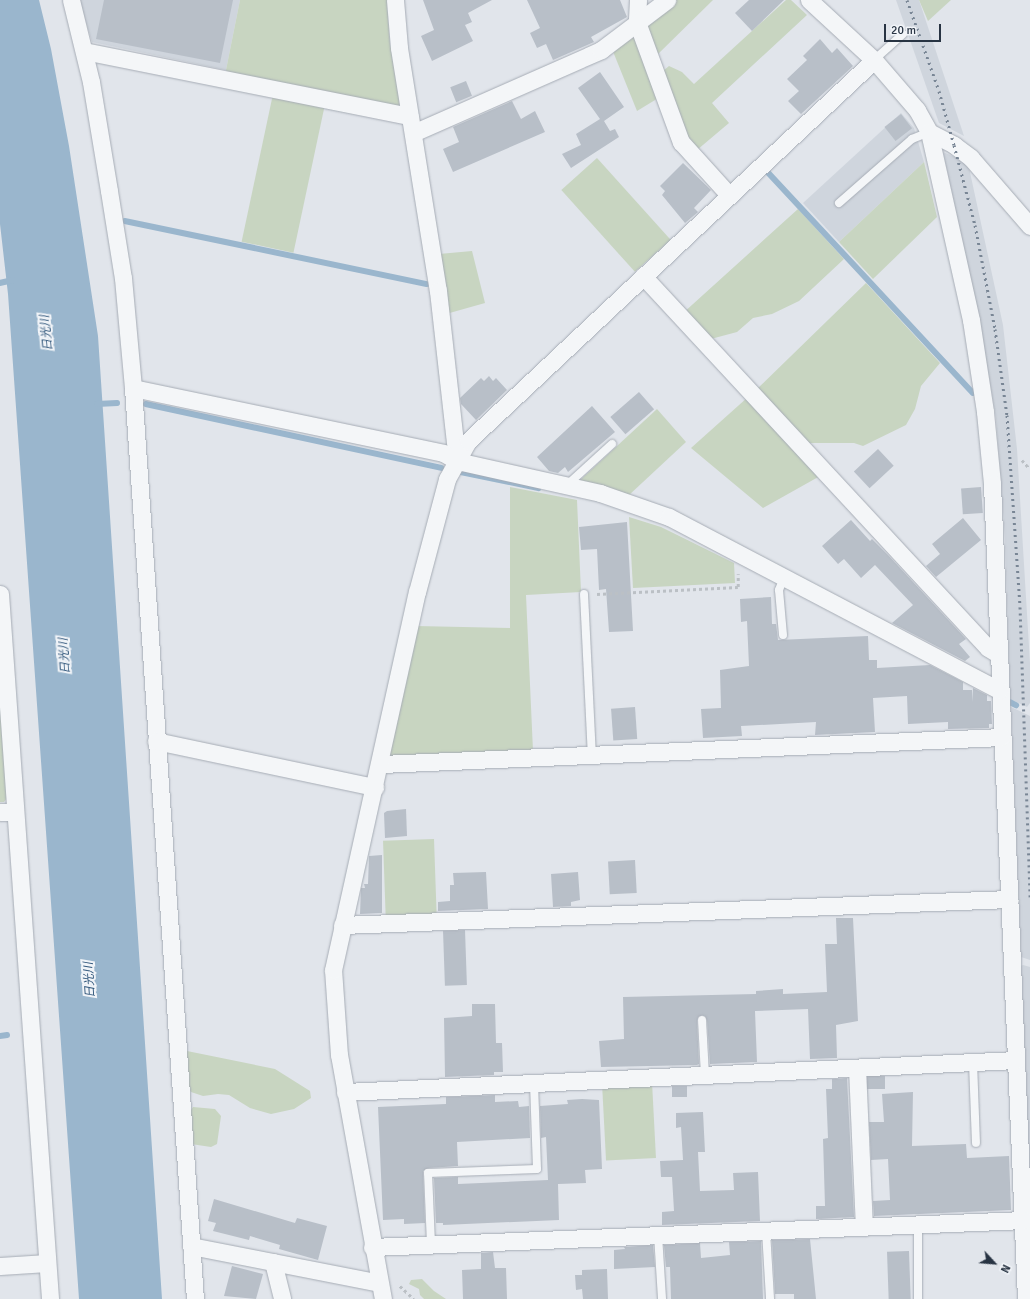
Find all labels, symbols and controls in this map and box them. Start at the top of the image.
scale bar [886,16,943,42]
text: 20 m [891,23,916,38]
water label: 日光川 [38,314,56,352]
water label: 日光川 [57,638,73,674]
water label: 日光川 [82,962,98,998]
north arrow [974,1243,1014,1283]
text: N [998,1262,1013,1275]

